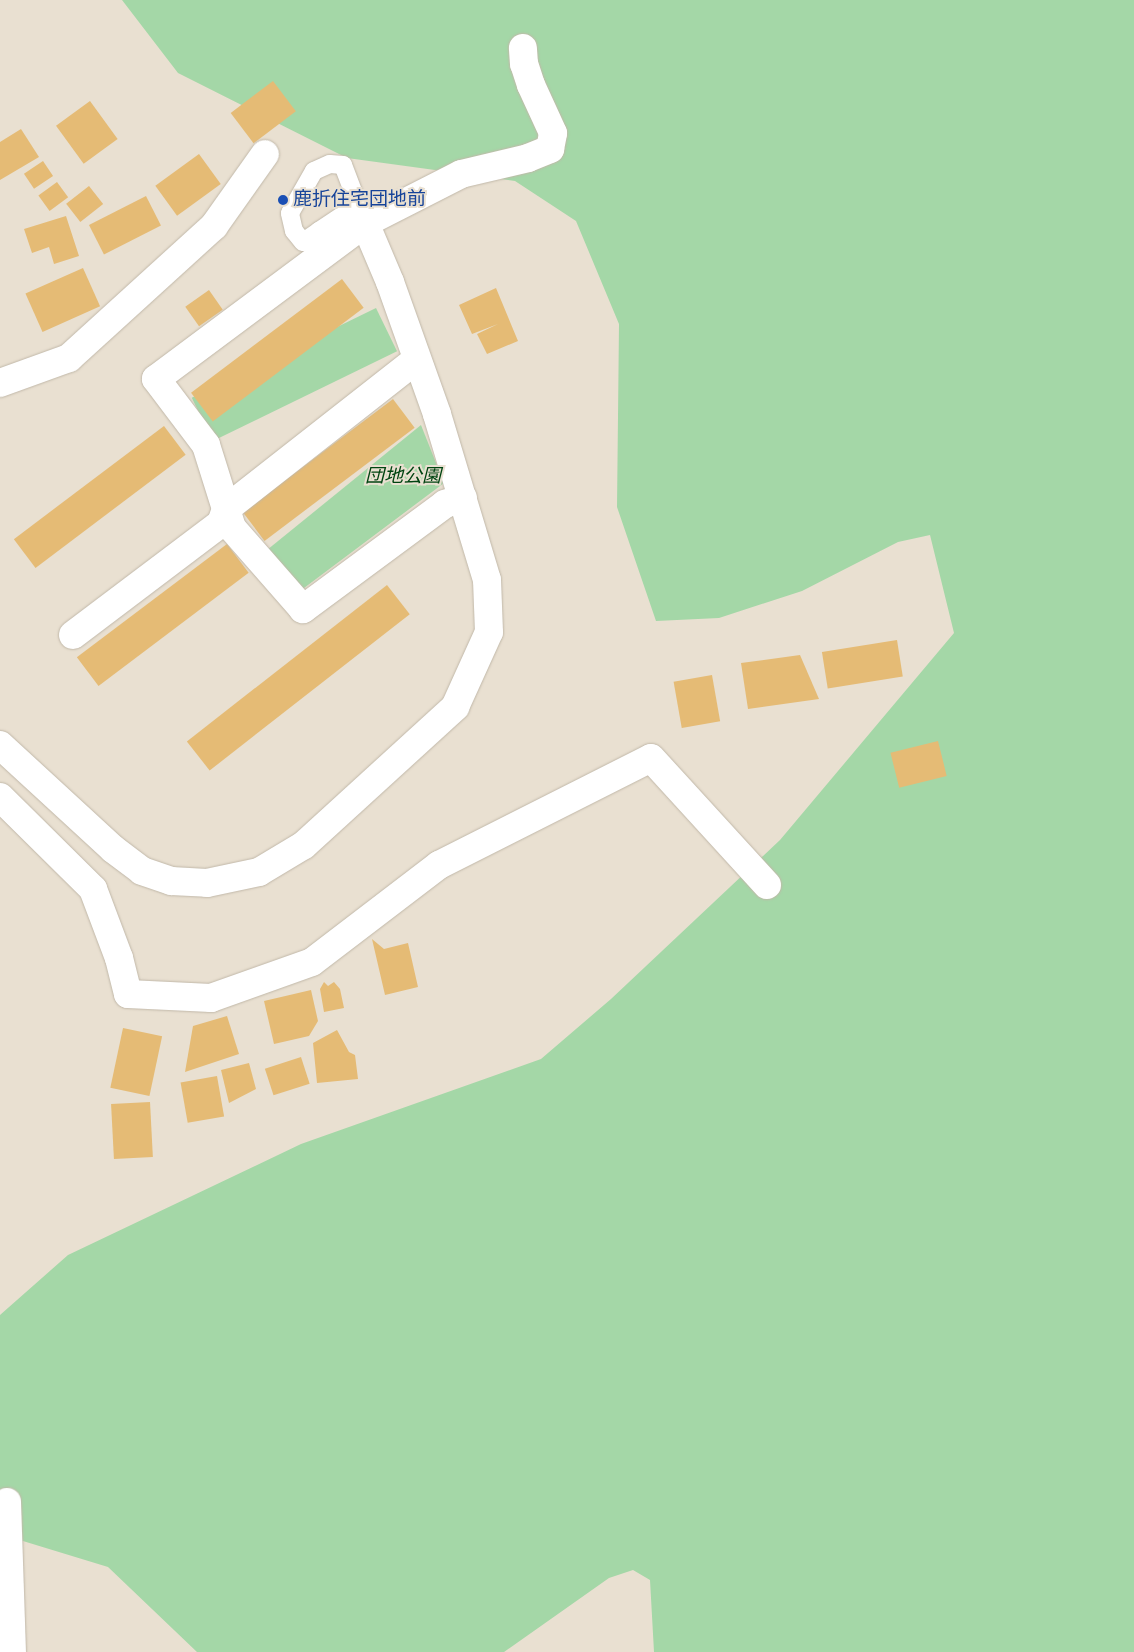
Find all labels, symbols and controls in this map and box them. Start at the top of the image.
place label: 鹿折住宅団地前 [293,189,426,211]
marker: 鹿折住宅団地前 [277,194,289,206]
park label: 団地公園 [365,466,441,488]

